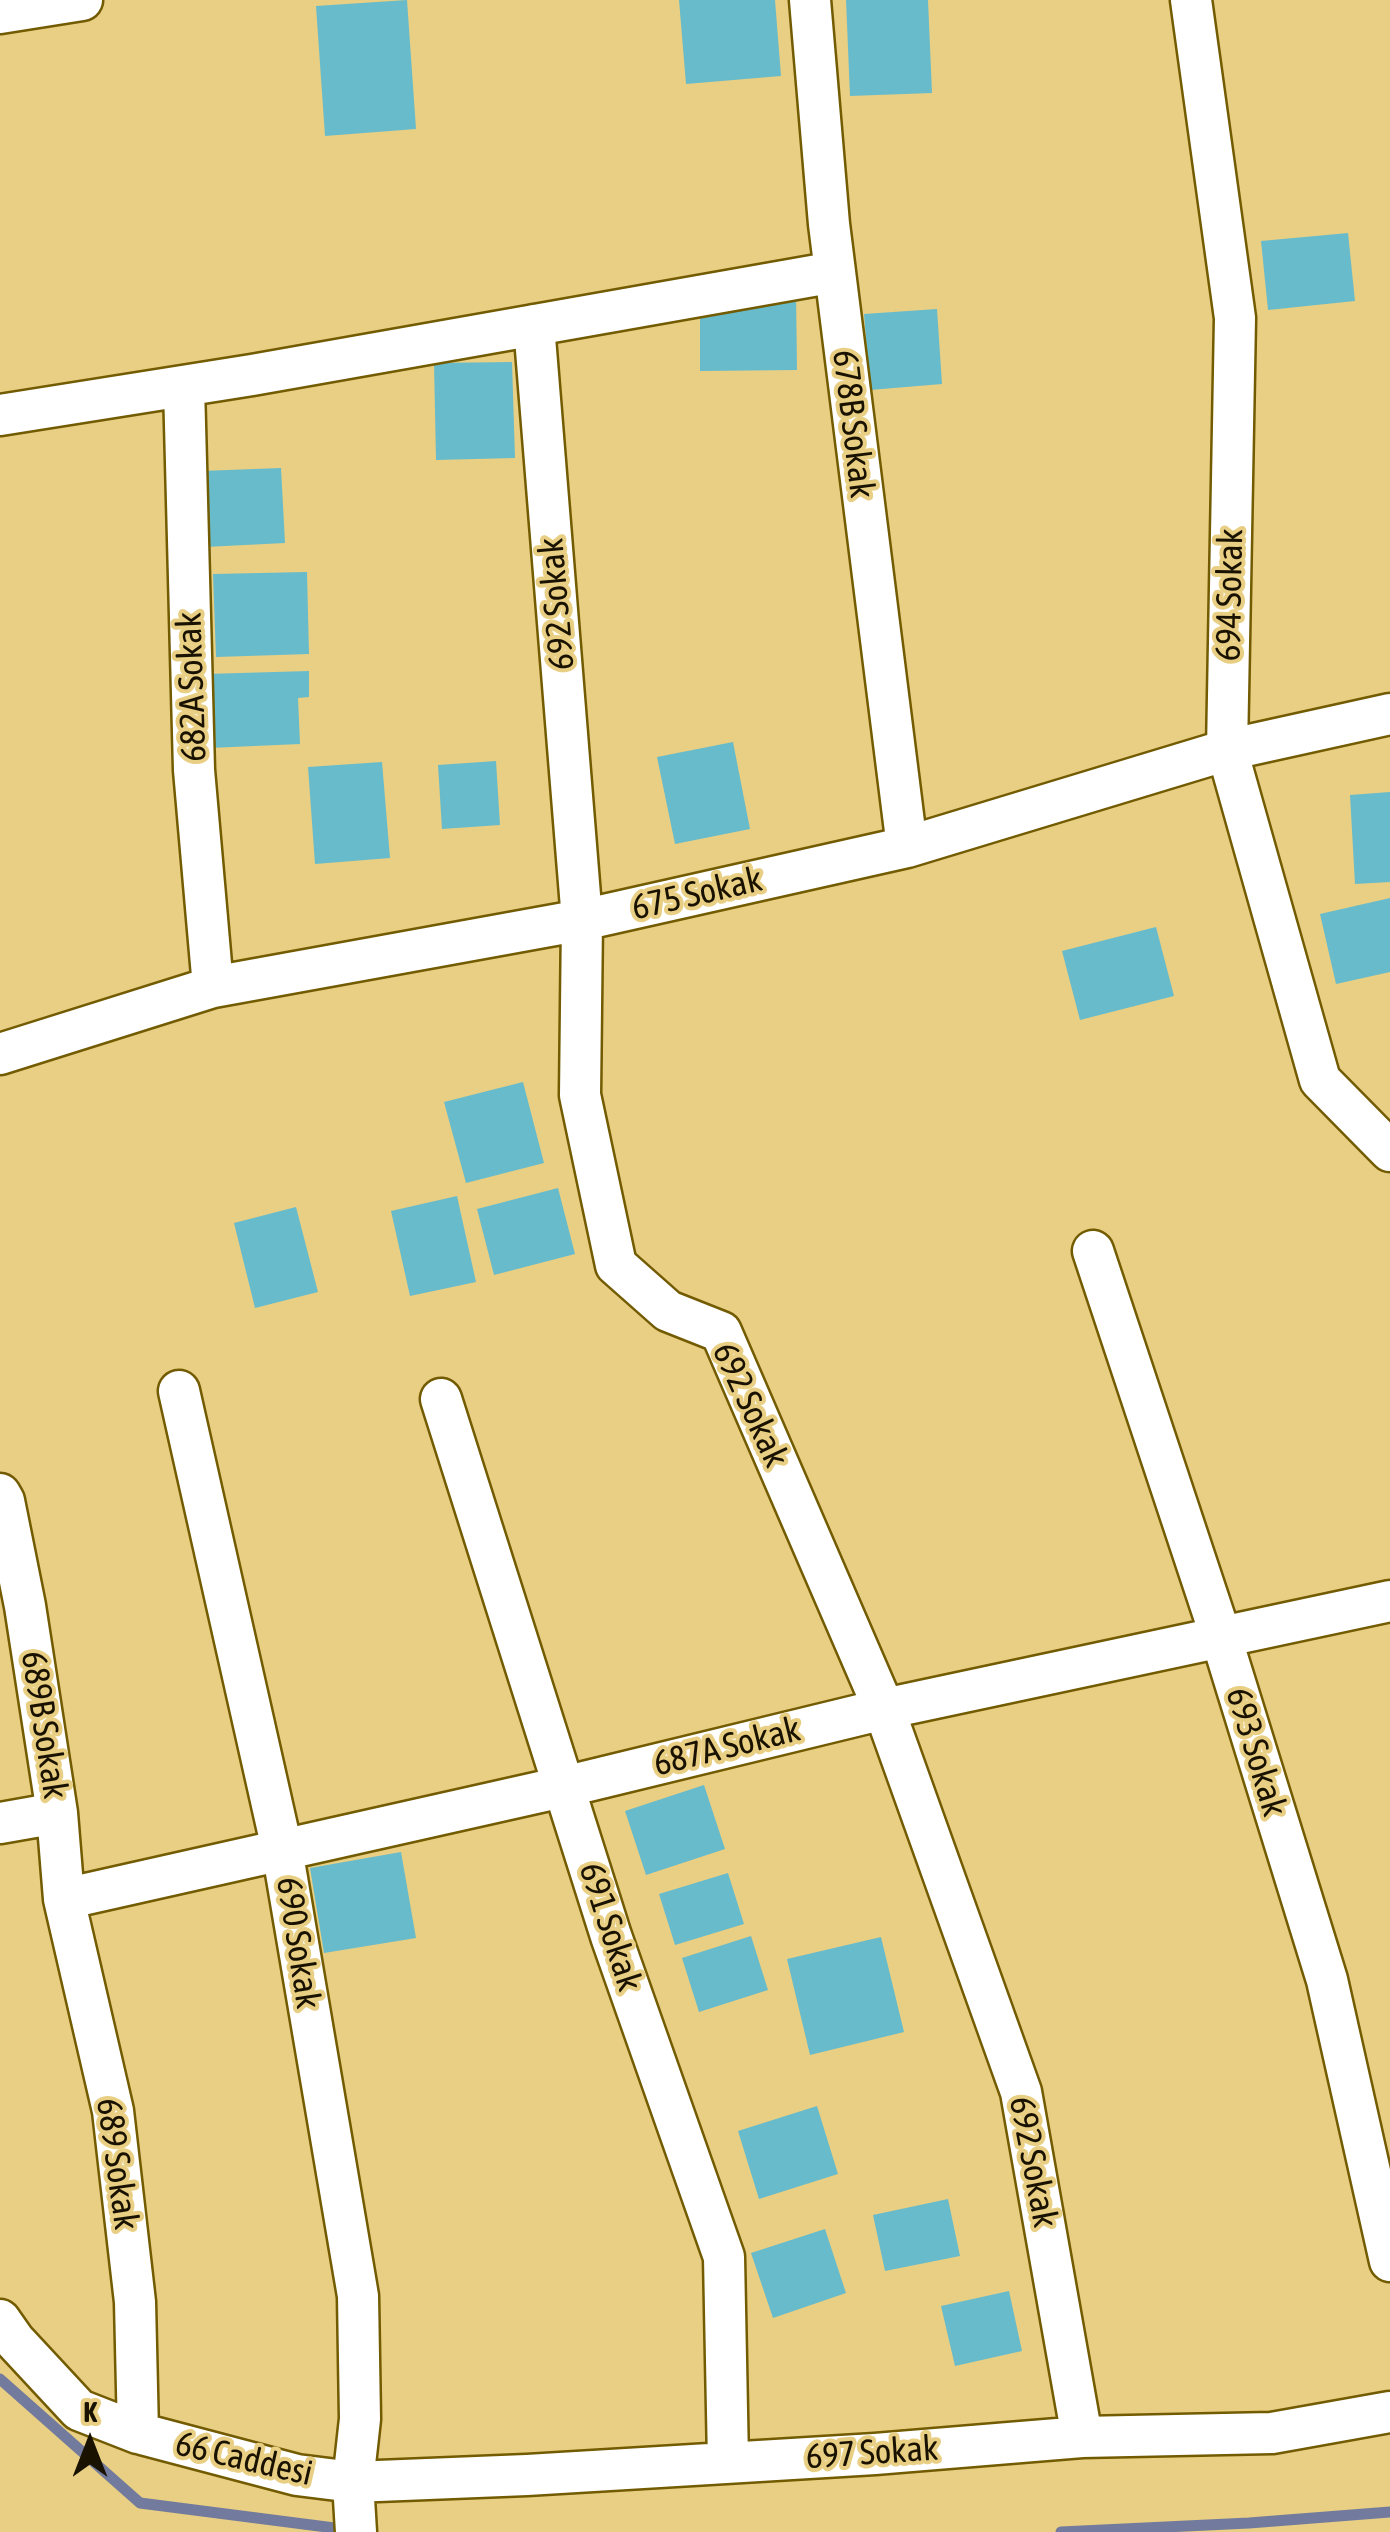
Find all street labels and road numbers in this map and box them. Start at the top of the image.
street label: 678B Sokak [823,348,883,500]
street label: 694 Sokak [1208,528,1252,662]
street label: 692 Sokak [530,536,584,672]
street label: 682A Sokak [168,612,216,762]
street label: 675 Sokak [628,859,766,929]
street label: 692 Sokak [703,1336,797,1474]
street label: 689B Sokak [12,1648,76,1802]
street label: 693 Sokak [1217,1683,1295,1821]
street label: 687A Sokak [649,1709,805,1785]
street label: 691 Sokak [570,1858,650,1996]
street label: 690 Sokak [267,1874,329,2012]
street label: 692 Sokak [1000,2093,1066,2231]
street label: 689 Sokak [87,2096,147,2232]
street label: 66 Caddesi [171,2423,317,2495]
street label: 697 Sokak [805,2427,939,2479]

